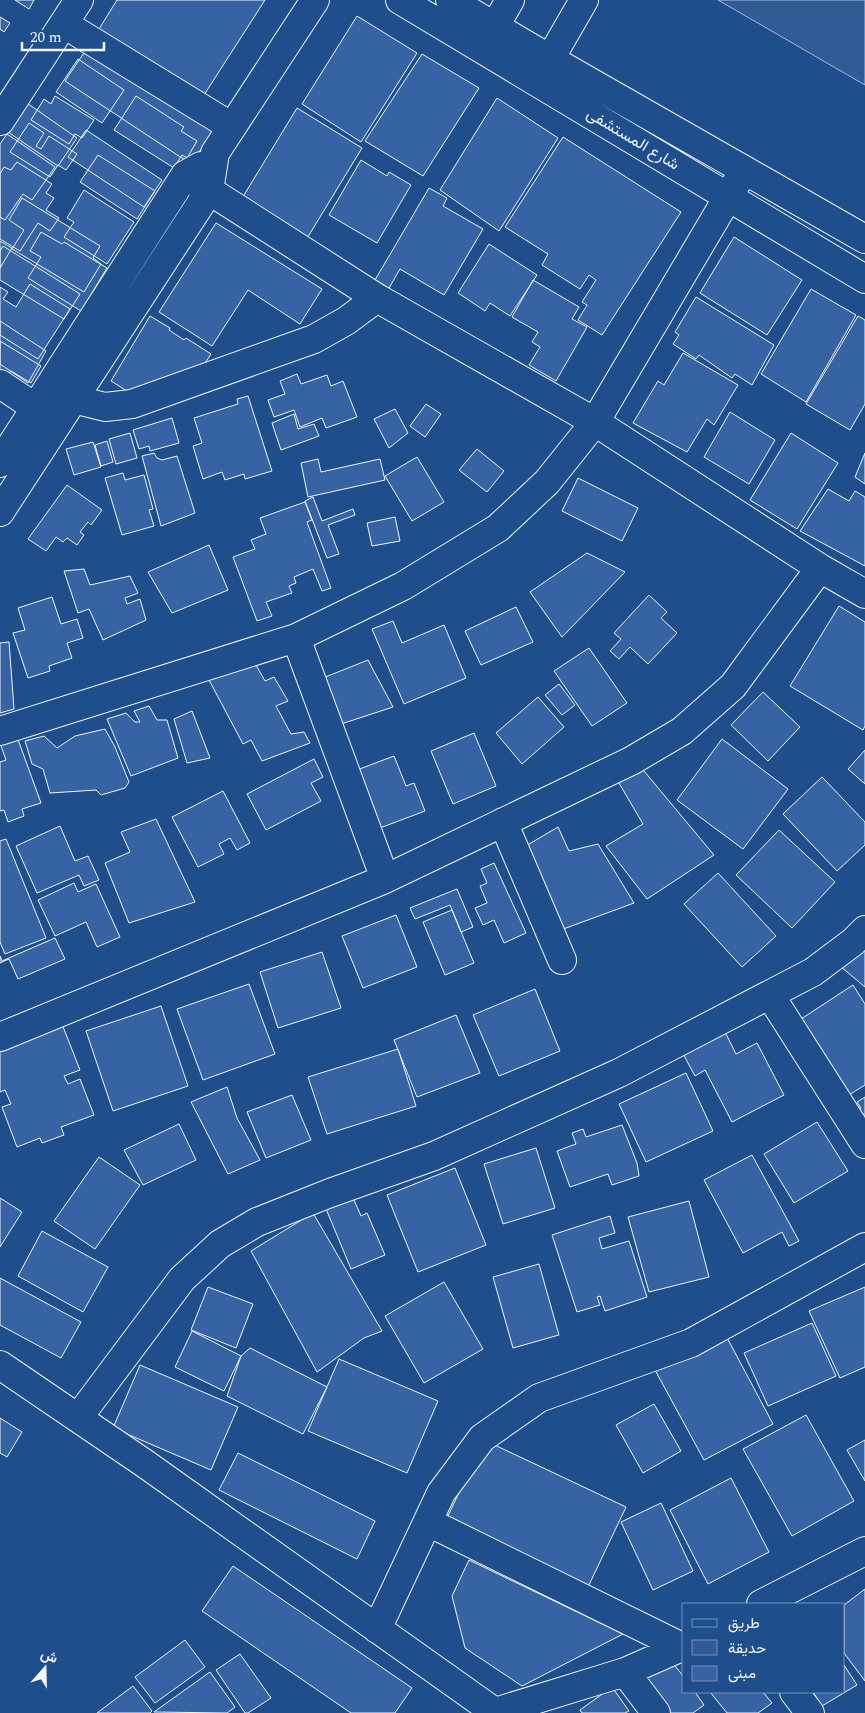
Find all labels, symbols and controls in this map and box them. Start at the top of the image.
scale bar [22,20,105,52]
text: 20 m [30,26,62,49]
street label: شارع المستشفى [582,102,684,176]
legend [682,1603,845,1693]
text: طريق [728,1612,760,1635]
text: حديقة [728,1637,766,1660]
north arrow [20,1643,70,1693]
text: ش [38,1644,61,1669]
text: مبنى [728,1662,756,1685]

